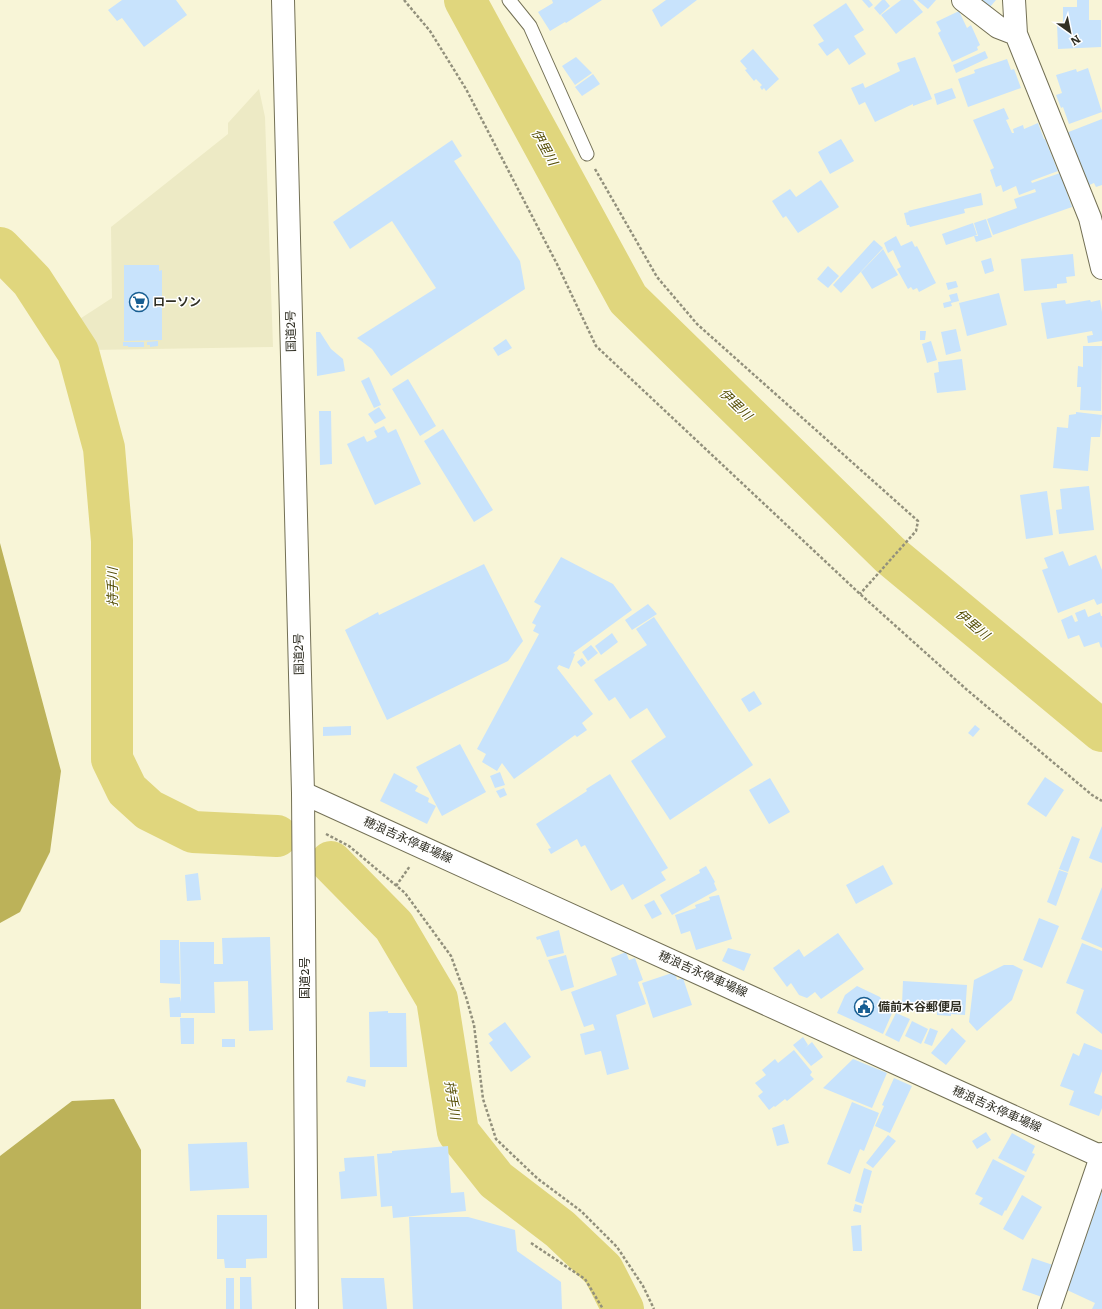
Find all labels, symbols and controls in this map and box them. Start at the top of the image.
north arrow [1050,12,1090,52]
text: N [1068,32,1084,50]
water label: 伊里川 [528,125,564,170]
supermarket icon: ローソン [128,291,150,313]
place label: ローソン [153,292,201,310]
street label: 国道2号 [281,310,299,352]
water label: 伊里川 [716,383,758,425]
water label: 持手川 [102,566,121,607]
water label: 伊里川 [952,604,996,645]
street label: 国道2号 [289,633,307,675]
street label: 穂浪吉永停車場線 [361,811,456,867]
street label: 穂浪吉永停車場線 [656,945,751,1001]
street label: 国道2号 [295,957,313,999]
public building icon: 備前木谷郵便局 [853,996,875,1018]
place label: 備前木谷郵便局 [878,997,962,1015]
water label: 持手川 [441,1079,466,1123]
street label: 穂浪吉永停車場線 [950,1080,1045,1136]

